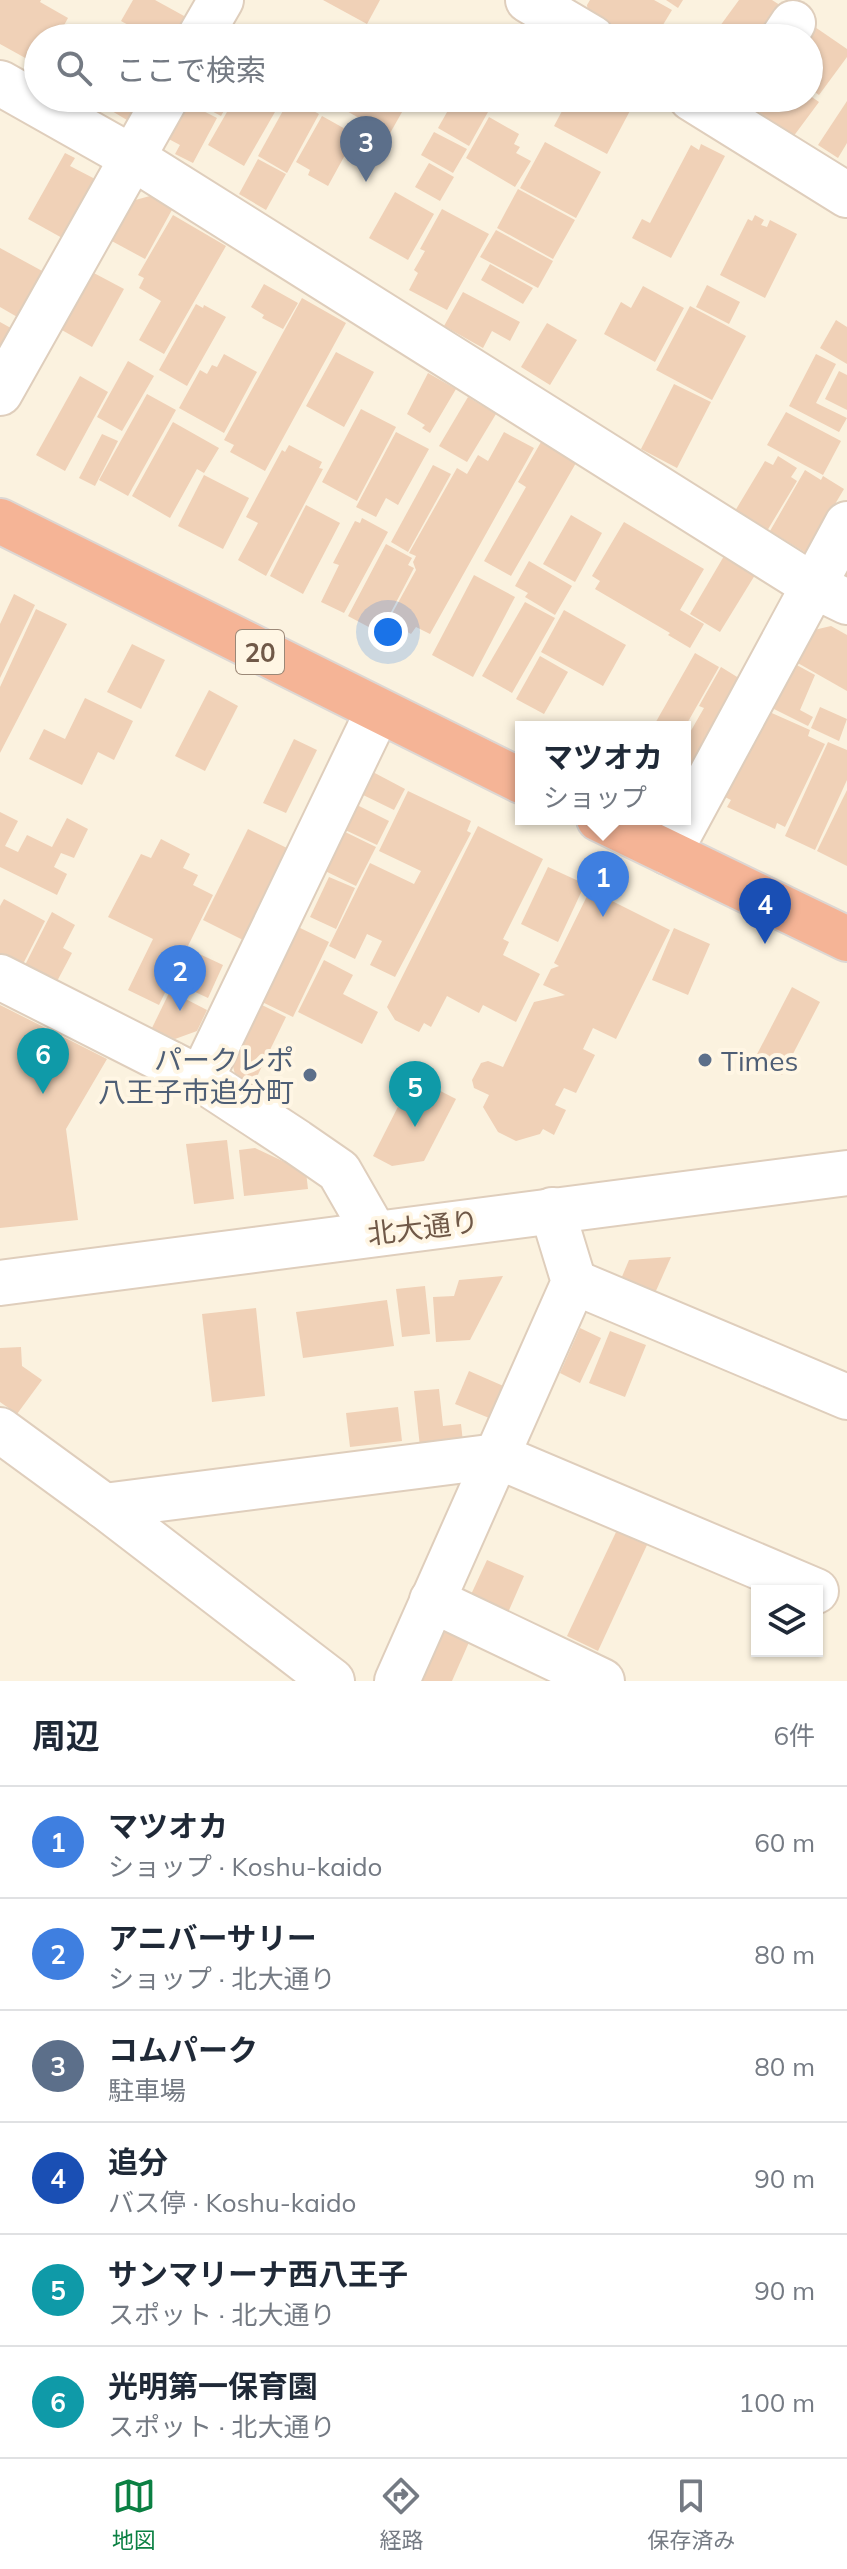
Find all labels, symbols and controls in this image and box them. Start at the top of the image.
search box [24,24,823,112]
icon: search [52,46,96,90]
text: ここで検索 [116,51,266,89]
pin: 3 [340,116,392,182]
your location [368,612,408,652]
road number: 20 [236,630,284,674]
popup [515,721,691,825]
text: マツオカ [543,738,663,776]
text: ショップ [543,781,647,814]
pin: 1 [577,851,629,917]
pin: 4 [739,878,791,944]
pin: 2 [154,945,206,1011]
pin: 6 [17,1028,69,1094]
place label: パークレポ 八王子市追分町 [98,1042,294,1109]
place label: Times [721,1043,798,1078]
marker: Times [696,1051,714,1069]
pin: 5 [389,1061,441,1127]
marker: パークレポ 八王子市追分町 [301,1066,319,1084]
street label: 北大通り [365,1203,481,1251]
map controls [751,1585,823,1657]
button: layers [751,1585,823,1657]
text: 周辺 [32,1714,100,1757]
text: 6件 [773,1719,815,1752]
text: マツオカ [108,1807,228,1845]
text: 1 [50,1826,66,1859]
text: 60 m [754,1826,815,1859]
text: ショップ · Koshu-kaido [108,1850,382,1883]
text: アニバーサリー [108,1919,317,1957]
text: 2 [50,1938,66,1971]
text: 80 m [754,1938,815,1971]
text: ショップ · 北大通り [108,1962,336,1995]
text: コムパーク [108,2031,258,2069]
text: 3 [50,2050,66,2083]
text: 80 m [754,2050,815,2083]
text: 駐車場 [108,2074,186,2107]
text: 追分 [108,2143,168,2181]
text: 4 [50,2162,66,2195]
text: 90 m [754,2162,815,2195]
text: バス停 · Koshu-kaido [108,2186,356,2219]
text: サンマリーナ西八王子 [108,2255,408,2293]
text: 5 [50,2274,66,2307]
text: 90 m [754,2274,815,2307]
text: スポット · 北大通り [108,2298,336,2331]
text: 光明第一保育園 [108,2367,318,2405]
text: 6 [50,2386,66,2419]
text: 100 m [739,2386,815,2419]
text: スポット · 北大通り [108,2410,336,2443]
tab: 地図 [112,2474,156,2554]
tab: 経路 [379,2474,423,2554]
tab: 保存済み [647,2474,735,2554]

